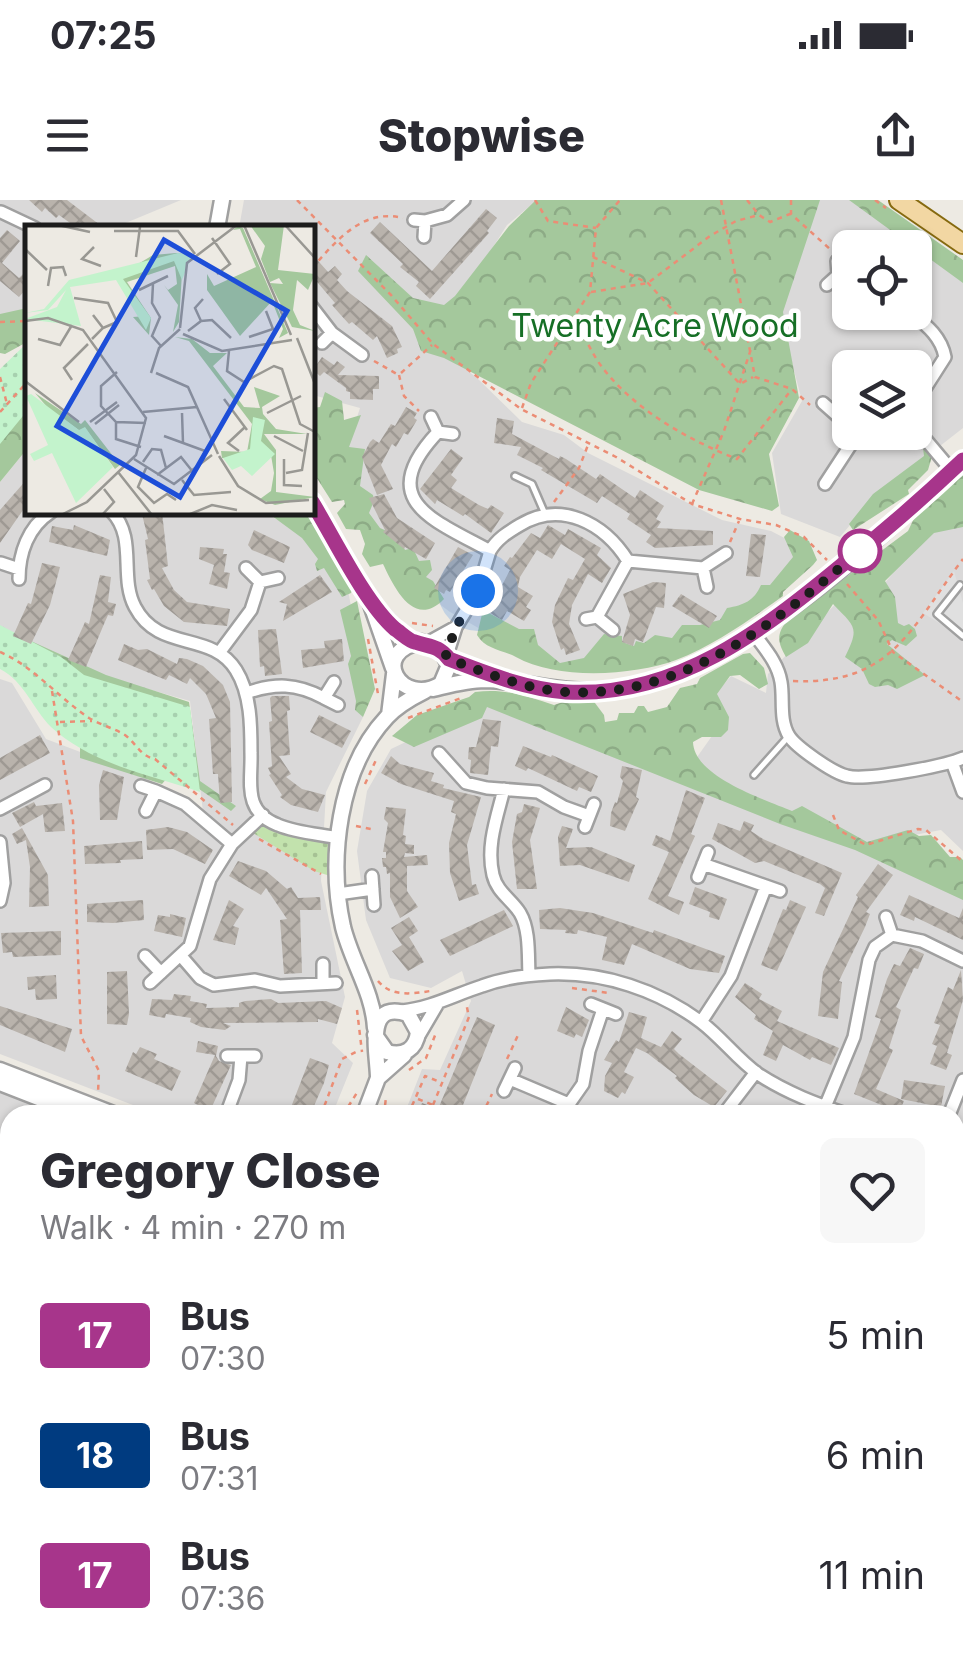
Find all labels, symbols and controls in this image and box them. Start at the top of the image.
text: 07:25 [50,12,157,58]
icon: menu [40,108,95,163]
text: Stopwise [378,108,585,163]
icon: share [868,108,923,163]
inset map [25,225,315,515]
map controls [832,230,932,450]
button: locate [832,230,932,330]
park label: Twenty Acre Wood [511,306,799,345]
button: layers [832,350,932,450]
unlabelled marker [839,530,881,572]
your location [453,566,503,616]
button: heart [820,1138,925,1243]
text: Gregory Close [40,1141,381,1200]
text: Walk · 4 min · 270 m [40,1208,346,1247]
text: Bus [180,1293,250,1339]
text: 5 min [826,1312,925,1358]
text: 17 [77,1314,113,1356]
text: 07:30 [180,1339,266,1378]
text: Bus [180,1413,250,1459]
text: 6 min [826,1432,925,1478]
text: 18 [76,1434,114,1476]
text: 07:31 [180,1459,259,1498]
text: Bus [180,1533,250,1579]
text: 11 min [818,1552,925,1598]
text: 17 [77,1554,113,1596]
text: 07:36 [180,1579,265,1618]

